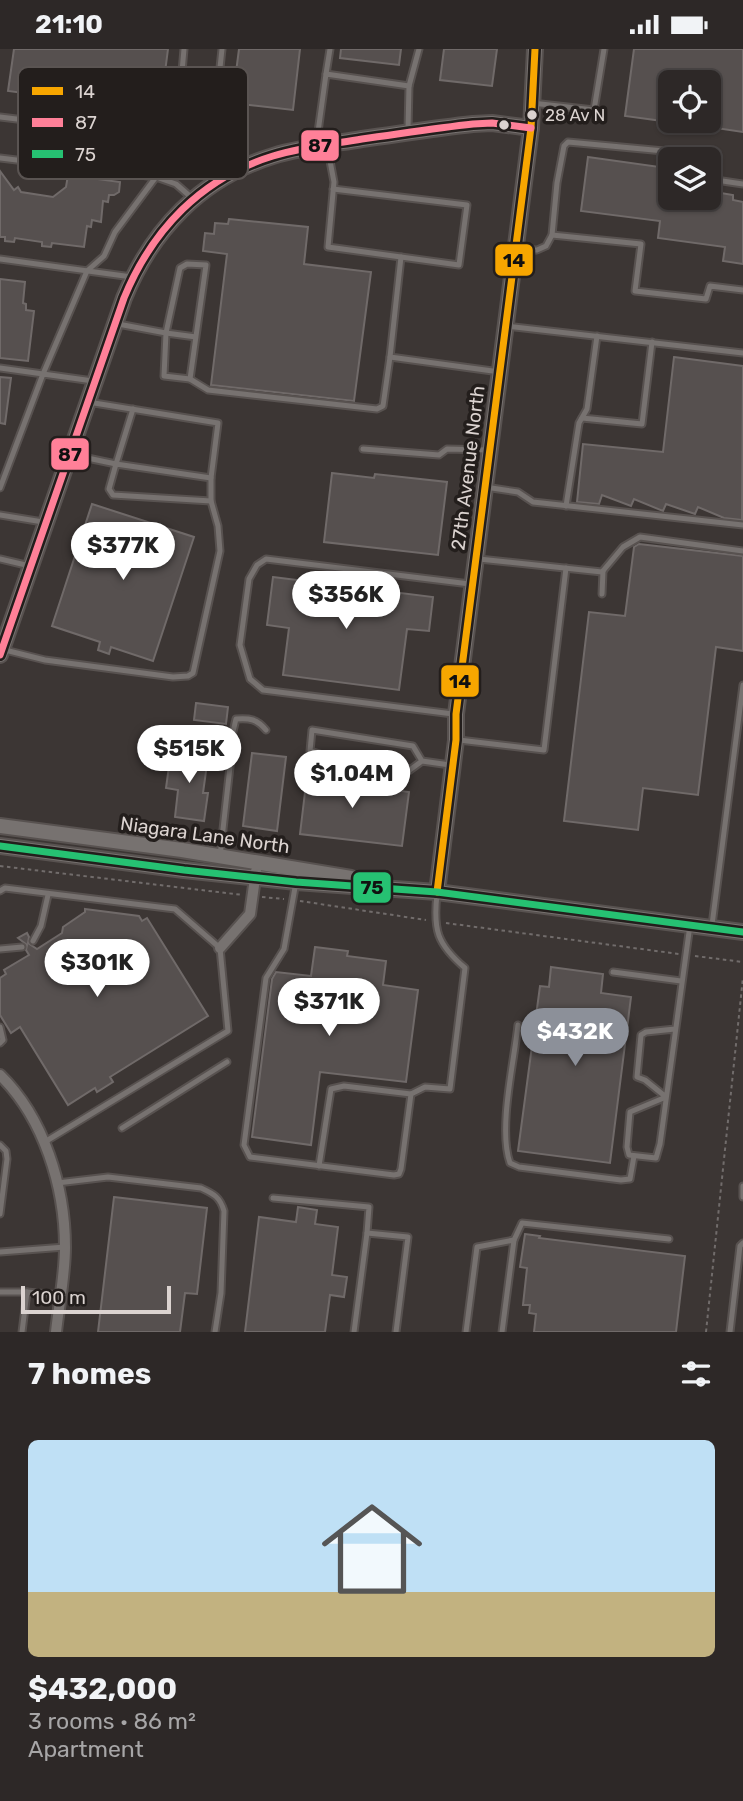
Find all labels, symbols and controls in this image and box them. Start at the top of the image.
text: 21:10 [35,9,103,40]
legend [18,67,248,179]
map controls [658,70,721,210]
button: locate [658,70,721,133]
text: 14 [75,80,95,103]
place label: 28 Av N [545,105,605,125]
marker: 28 Av N [525,108,539,122]
text: 87 [75,111,97,134]
unlabelled marker [497,118,511,132]
line badge: 87 [300,129,340,162]
text: 87 [308,134,332,157]
text: 75 [75,143,96,166]
button: layers [658,147,721,210]
line badge: 14 [494,243,534,277]
text: 14 [503,249,525,272]
street label: 27th Avenue North [446,384,490,552]
line badge: 87 [50,437,90,471]
text: 87 [58,443,82,466]
pin: $377K [74,523,172,582]
text: $377K [87,531,159,559]
pin: $356K [297,571,395,631]
text: $356K [308,580,384,608]
line badge: 14 [440,664,480,698]
text: 14 [449,670,471,693]
pin: $515K [140,725,238,785]
text: $515K [153,734,225,762]
pin: $1.04M [295,751,409,810]
text: $1.04M [310,759,394,787]
street label: Niagara Lane North [119,812,291,858]
line badge: 75 [352,871,392,904]
text: 75 [360,876,384,899]
pin: $301K [48,939,146,999]
text: $301K [61,948,133,976]
pin: $371K [280,979,378,1038]
text: $371K [294,987,364,1015]
pin: $432K [526,1009,624,1068]
text: $432K [537,1017,613,1045]
scale bar [21,1283,172,1315]
text: 100 m [32,1286,86,1309]
icon: filters [677,1355,715,1393]
text: 7 homes [28,1356,151,1392]
icon: home [309,1486,435,1612]
text: $432,000 [28,1671,177,1707]
text: 3 rooms · 86 m² [28,1707,196,1735]
text: Apartment [28,1735,144,1763]

